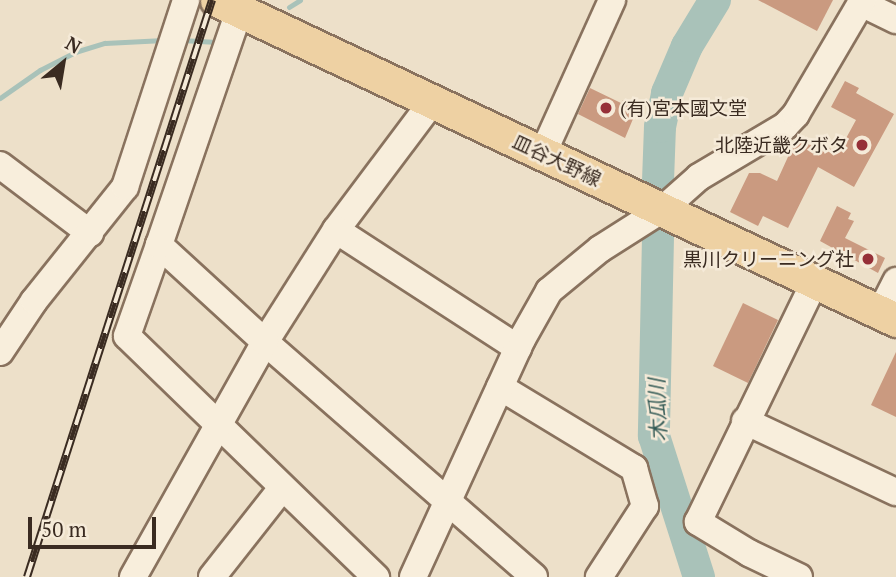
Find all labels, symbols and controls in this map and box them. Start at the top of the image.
north arrow [28,28,98,98]
text: N [61,30,86,59]
place label: (有)宮本國文堂 [620,97,747,119]
marker: (有)宮本國文堂 [598,100,614,116]
street label: 皿谷大野線 [509,130,605,190]
place label: 北陸近畿クボタ [715,134,848,156]
marker: 北陸近畿クボタ [854,137,870,153]
place label: 黒川クリーニング社 [683,248,854,270]
marker: 黒川クリーニング社 [860,251,876,267]
water label: 木瓜川 [643,378,671,442]
scale bar [32,504,159,548]
text: 50 m [41,515,87,543]

